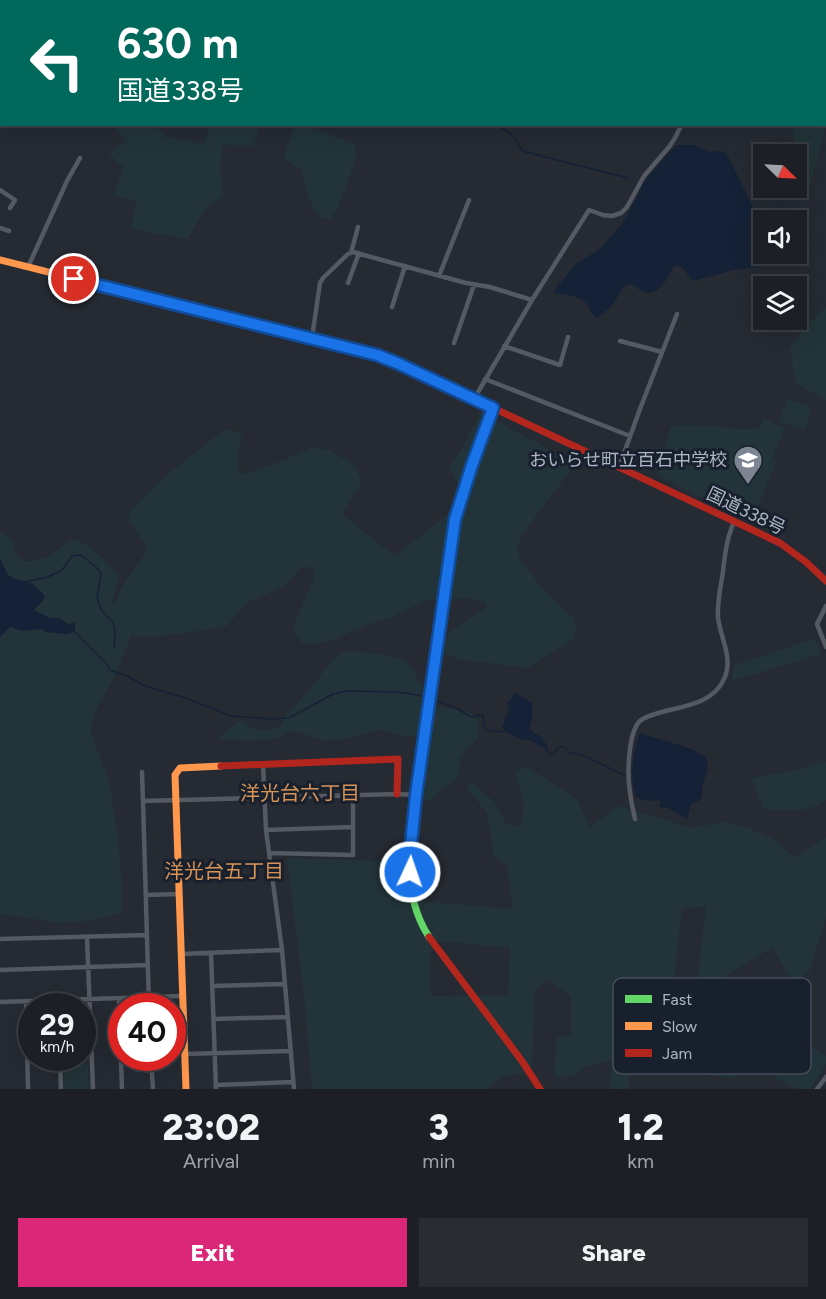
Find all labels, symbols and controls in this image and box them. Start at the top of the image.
text: 630 m [117,18,239,69]
icon: left [18,24,96,102]
text: 国道338号 [117,74,244,107]
north arrow [753,144,807,198]
map controls [753,144,807,330]
button: sound [753,210,807,264]
pin [48,253,99,304]
icon: arrive [57,262,90,295]
button: layers [753,276,807,330]
school or university icon: おいらせ町立百石中学校 [732,444,764,486]
place label: おいらせ町立百石中学校 [529,449,727,471]
street label: 国道338号 [703,483,789,539]
district label: 洋光台六丁目 [240,781,360,805]
position arrow [378,840,442,904]
district label: 洋光台五丁目 [164,859,284,883]
legend [613,978,811,1074]
text: Fast [662,990,692,1009]
speed limit sign: 40 [108,993,186,1071]
text: 29 [40,1006,74,1043]
text: Slow [662,1017,697,1036]
text: km/h [40,1038,74,1056]
text: Jam [662,1044,692,1063]
text: 23:02 [162,1106,260,1149]
text: 3 [429,1106,449,1149]
text: 1.2 [618,1106,664,1149]
text: Arrival [183,1149,239,1173]
text: min [422,1149,455,1173]
text: km [627,1149,654,1173]
button: Exit [18,1218,407,1287]
button: Share [419,1218,808,1287]

